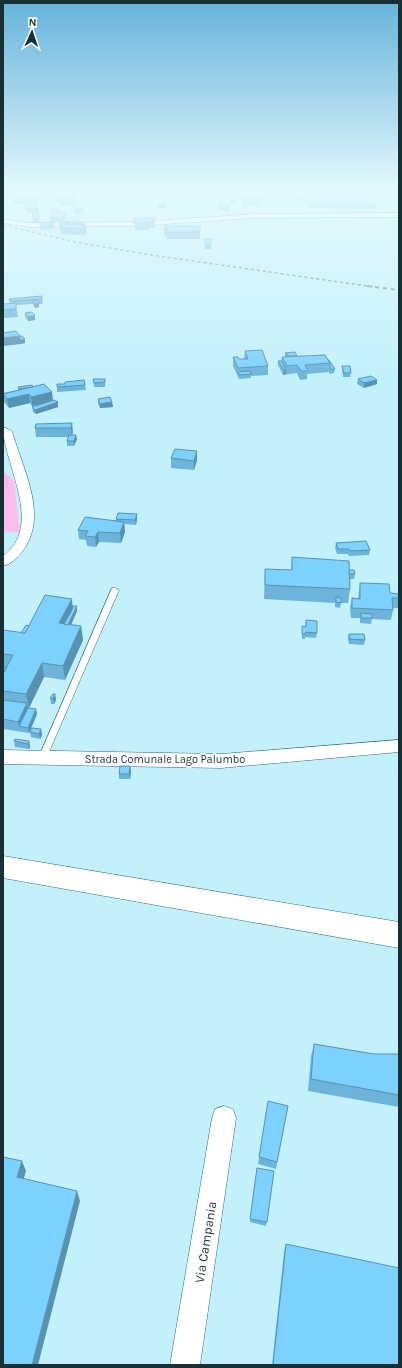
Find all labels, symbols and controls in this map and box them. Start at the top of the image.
north arrow [12,12,52,52]
text: N [28,16,37,29]
street label: Strada Comunale Lago Palumbo [85,753,245,766]
street label: Via Campania [192,1200,219,1284]

